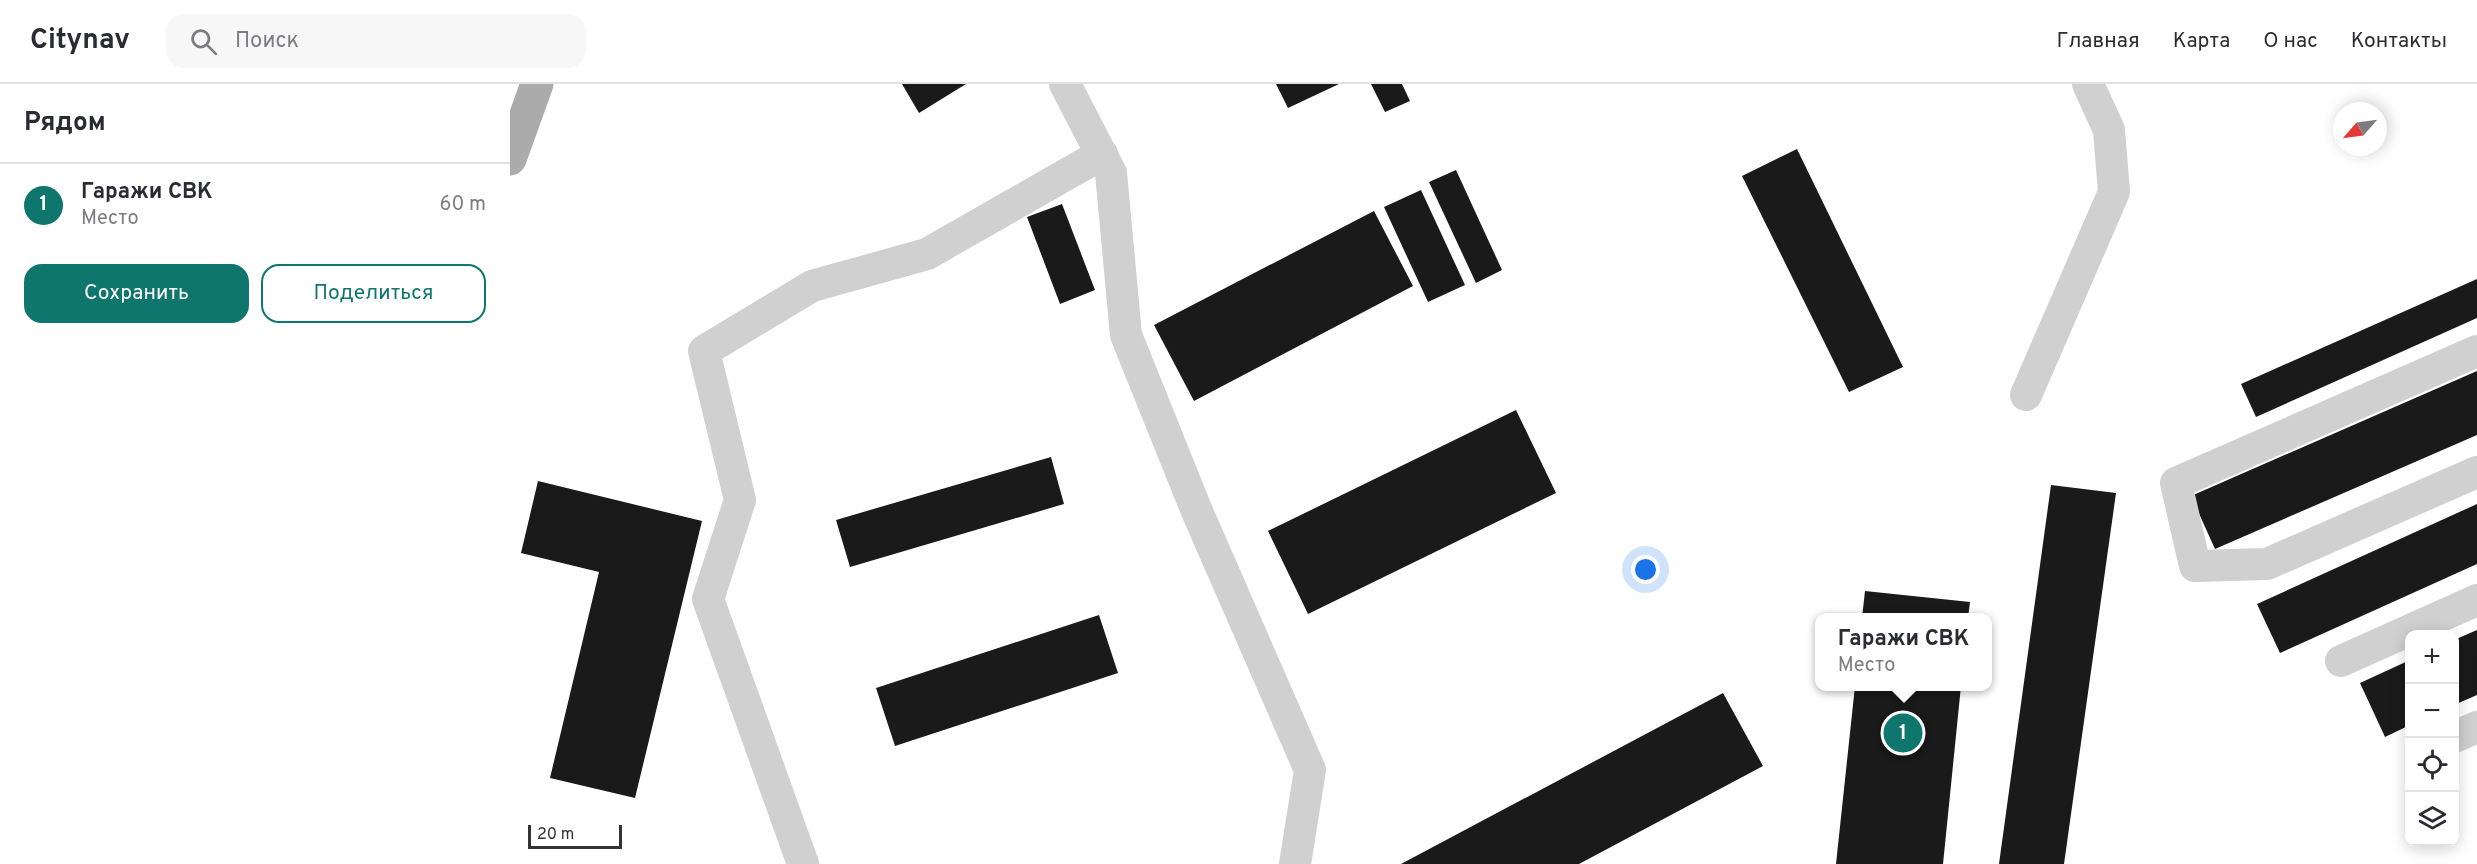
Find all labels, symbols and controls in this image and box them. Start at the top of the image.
search box [166,14,586,68]
text: Citynav [30,23,130,59]
icon: search [187,25,220,58]
text: Поиск [235,28,299,55]
text: Главная [2056,28,2140,55]
text: Карта [2173,28,2230,55]
text: О нас [2263,28,2318,55]
text: Контакты [2351,28,2447,55]
north arrow [2333,102,2387,156]
text: Рядом [24,107,106,140]
text: Гаражи СВК [81,179,213,206]
text: 1 [40,192,48,218]
text: 60 m [440,192,486,218]
text: Место [81,206,139,232]
button: Сохранить [24,264,249,323]
button: Поделиться [261,264,486,323]
your location [1631,555,1660,584]
popup [1815,613,1992,691]
text: Гаражи СВК [1838,626,1969,653]
map controls [2405,630,2459,846]
button: + [2405,630,2459,684]
text: Место [1838,653,1895,679]
button: − [2405,684,2459,738]
pin: 1 [1884,710,1922,756]
button: locate [2405,738,2459,792]
button: layers [2405,792,2459,846]
scale bar [528,822,622,850]
text: 20 m [537,825,574,845]

